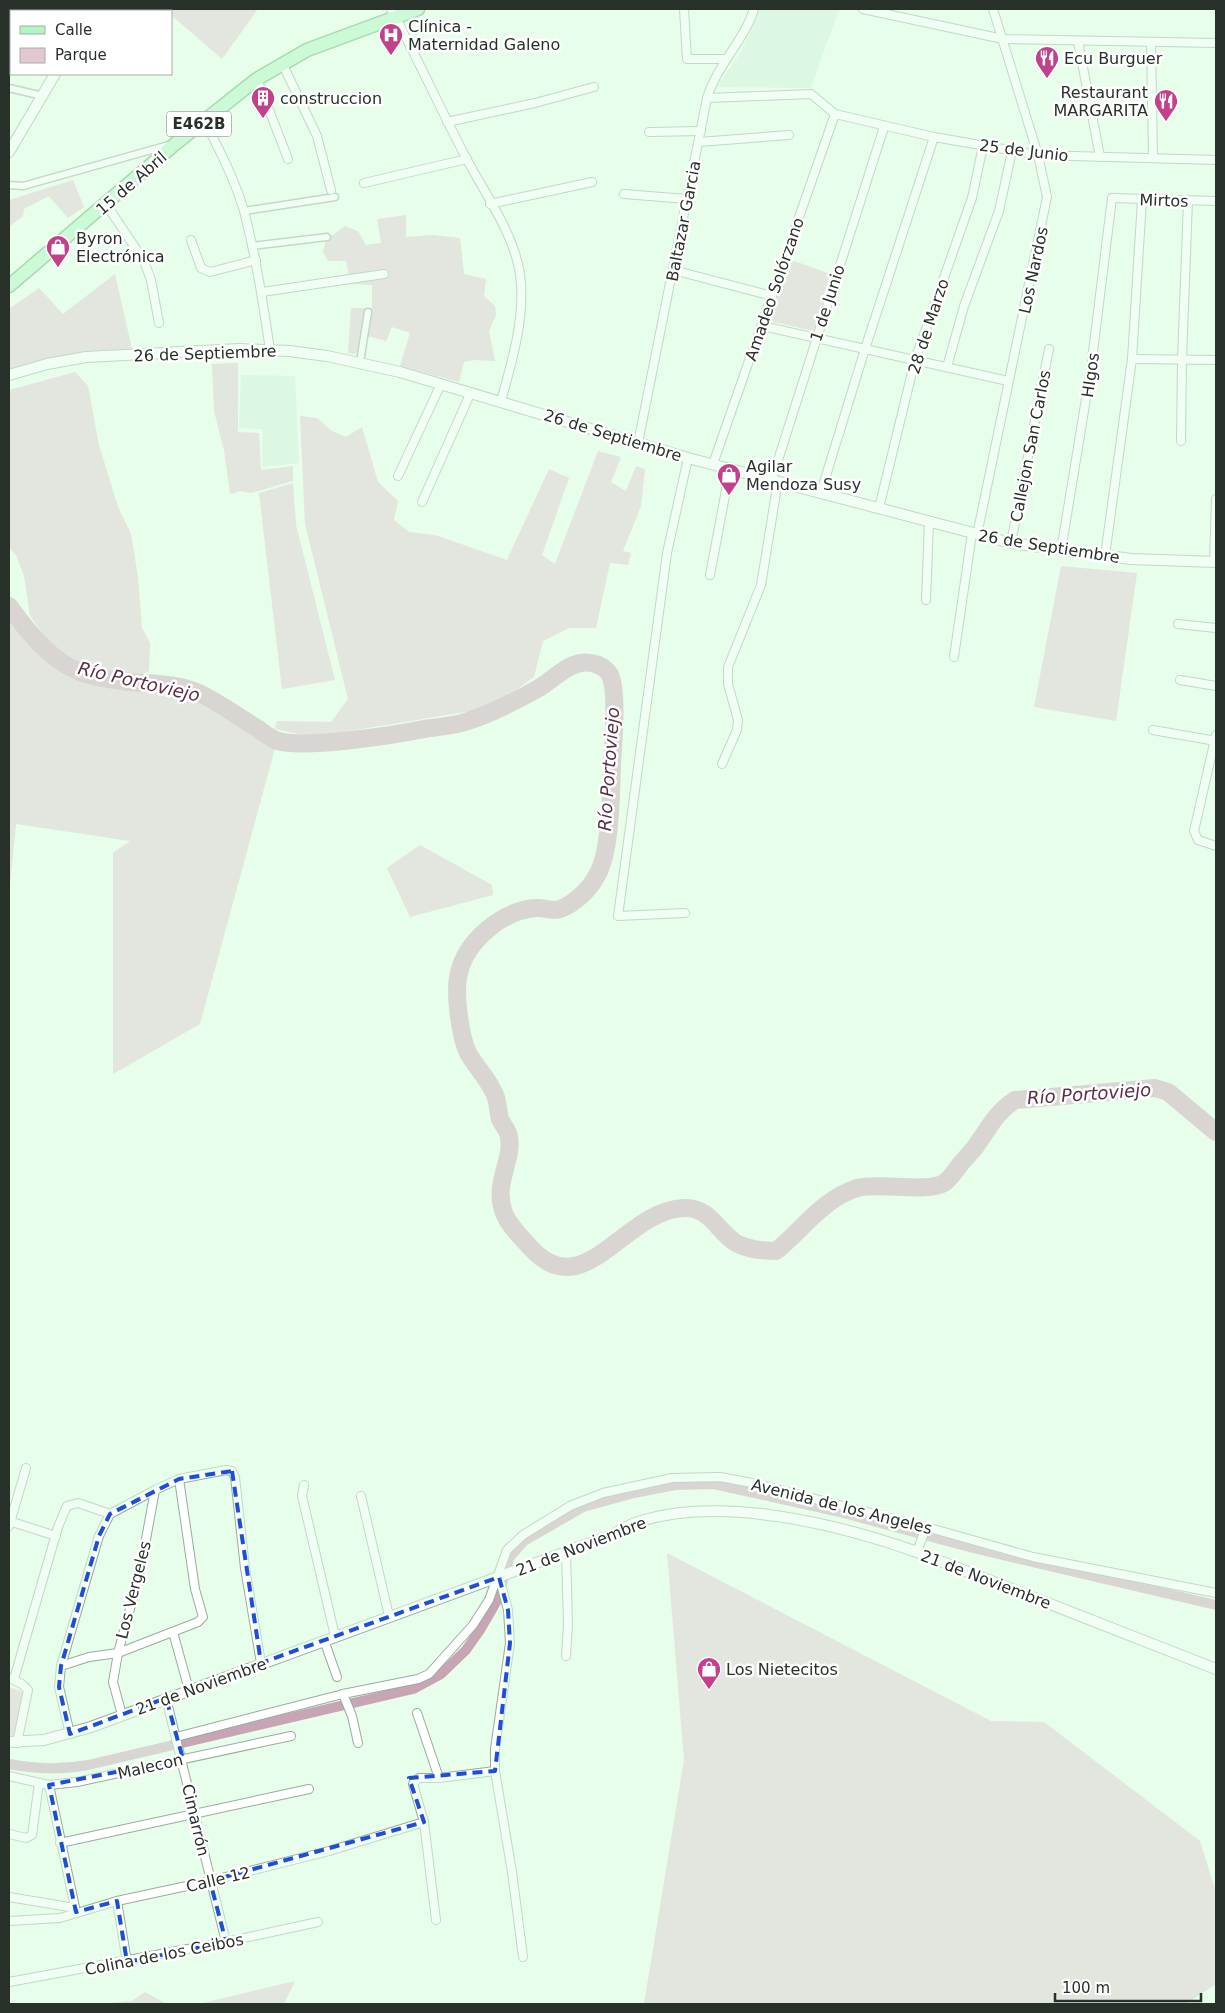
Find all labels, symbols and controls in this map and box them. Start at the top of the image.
legend [10,10,172,75]
place label: Clínica - Maternidad Galeno [408,17,560,54]
text: Calle [55,21,92,39]
hospital icon: Clínica - Maternidad Galeno [378,22,404,56]
restaurant icon: Ecu Burguer [1034,45,1060,79]
text: Parque [55,46,107,64]
place label: Ecu Burguer [1064,49,1163,68]
place label: Restaurant MARGARITA [1053,83,1148,120]
building icon: construccion [250,85,276,119]
restaurant icon: Restaurant MARGARITA [1153,88,1179,122]
place label: construccion [280,89,382,108]
road number: E462B [166,112,232,136]
street label: 25 de Junio [978,136,1070,165]
street label: 15 de Abril [92,148,170,219]
street label: Baltazar Garcia [662,159,705,283]
street label: Mirtos [1139,190,1189,211]
street label: Amadeo Solórzano [741,215,808,363]
street label: Los Nardos [1015,225,1052,315]
place label: Byron Electrónica [76,229,165,266]
shop icon: Byron Electrónica [45,234,71,268]
street label: 1 de Junio [806,262,849,344]
street label: 28 de Marzo [904,276,953,376]
street label: 26 de Septiembre [133,342,277,365]
street label: HIgos [1078,351,1103,399]
street label: Callejon San Carlos [1006,368,1055,524]
street label: 26 de Septiembre [542,405,684,465]
place label: Agilar Mendoza Susy [746,457,861,494]
shop icon: Agilar Mendoza Susy [716,462,742,496]
street label: 26 de Septiembre [977,526,1121,567]
water label: Río Portoviejo [76,657,202,706]
water label: Río Portoviejo [594,706,623,832]
water label: Río Portoviejo [1026,1079,1152,1108]
street label: Avenida de los Angeles [750,1475,934,1538]
street label: 21 de Noviembre [513,1513,649,1580]
street label: Los Vergeles [112,1539,155,1641]
street label: 21 de Noviembre [918,1546,1054,1613]
street label: 21 de Noviembre [133,1654,269,1719]
shop icon: Los Nietecitos [696,1656,722,1690]
place label: Los Nietecitos [726,1660,838,1679]
street label: Malecon [116,1750,185,1783]
street label: Cimarrón [178,1782,213,1858]
street label: Calle 12 [184,1863,252,1896]
street label: Colina de los Ceibos [83,1930,245,1979]
scale bar [1055,1970,1201,2002]
text: 100 m [1062,1979,1110,1997]

